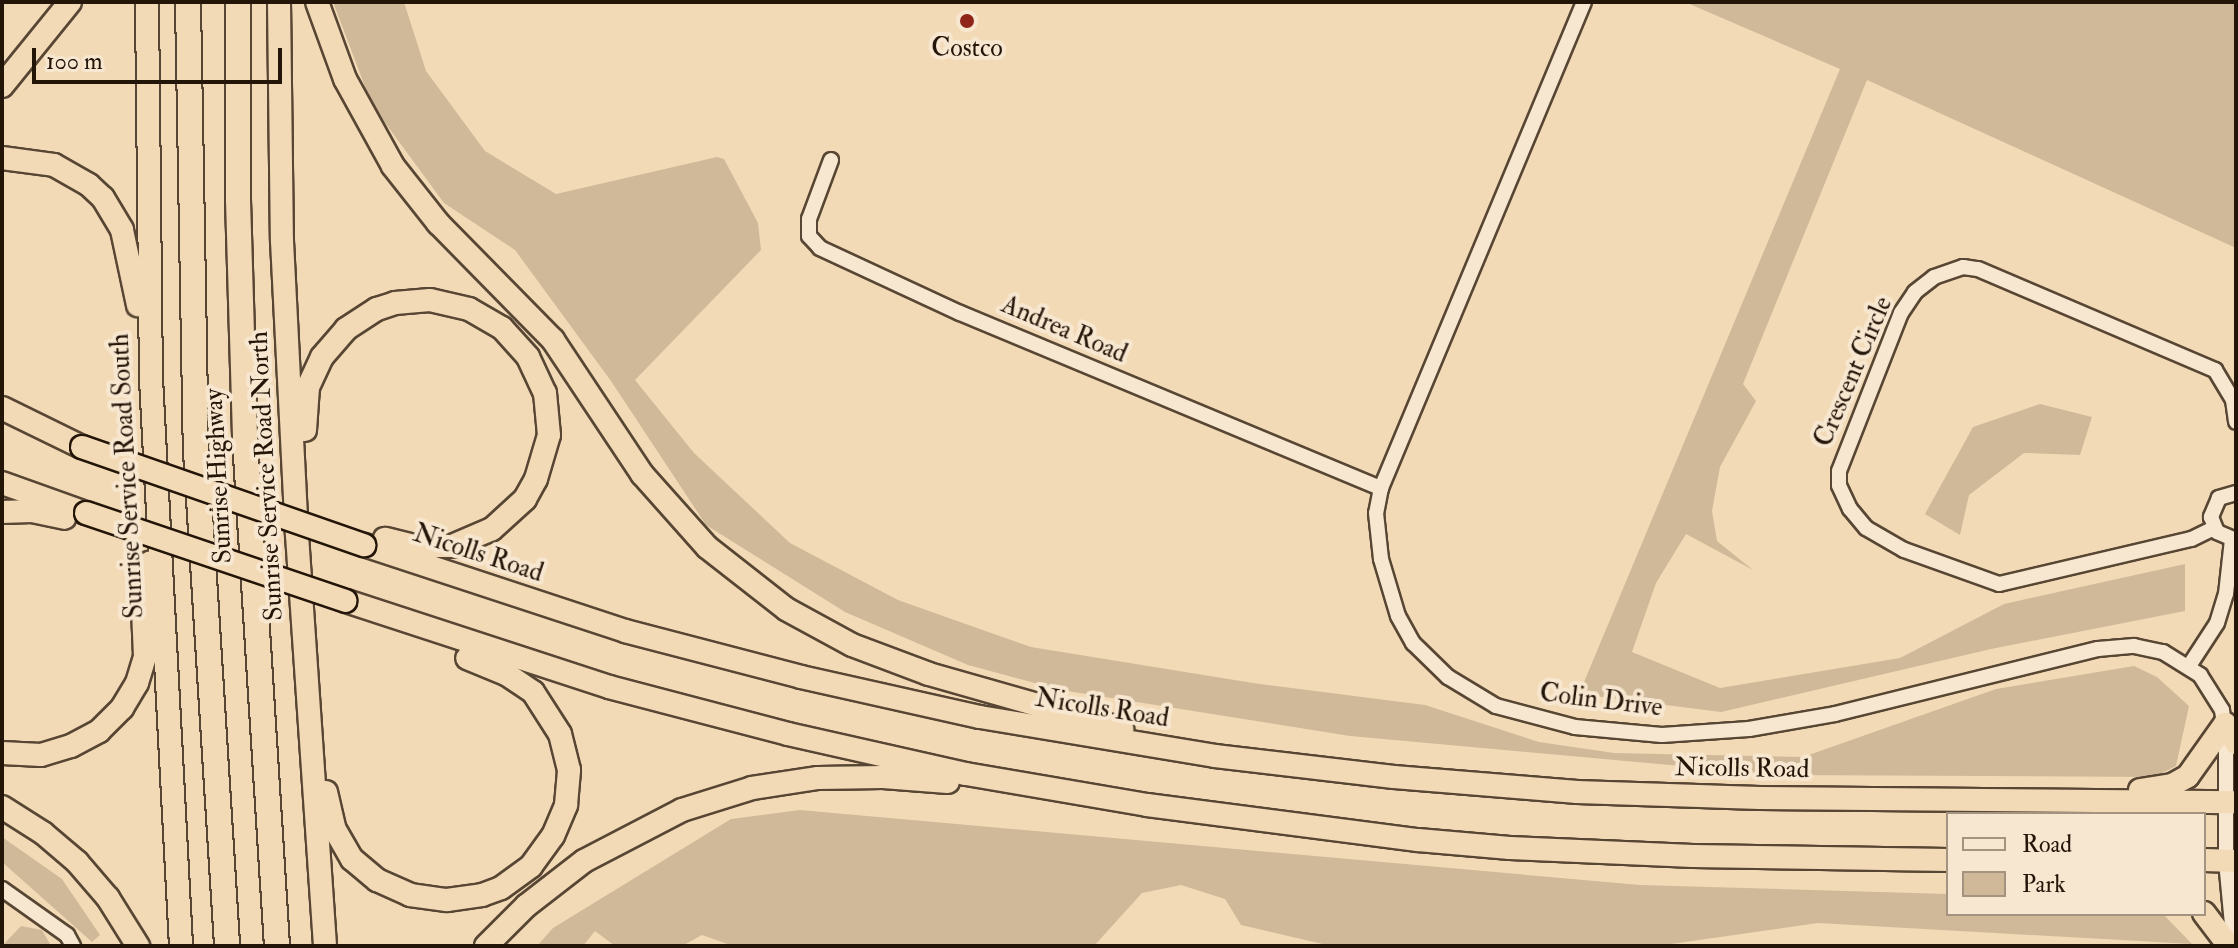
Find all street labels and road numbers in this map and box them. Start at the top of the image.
street label: Andrea Road [996,290,1132,370]
street label: Crescent Circle [1808,292,1900,452]
street label: Sunrise Service Road North [244,330,290,622]
street label: Sunrise Service Road South [105,333,151,619]
street label: Sunrise Highway [199,388,239,564]
street label: Nicolls Road [409,518,547,590]
street label: Colin Drive [1538,678,1664,724]
street label: Nicolls Road [1033,683,1171,735]
street label: Nicolls Road [1674,752,1810,786]

